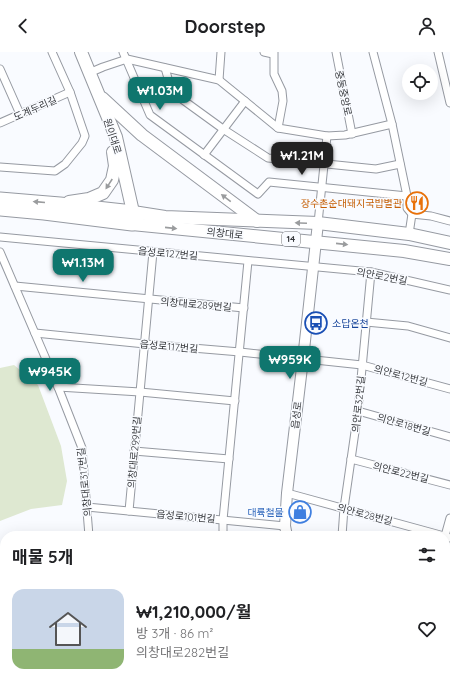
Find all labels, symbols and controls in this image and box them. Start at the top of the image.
icon: back [12,15,34,37]
text: Doorstep [184,15,266,38]
icon: person [416,15,438,37]
map controls [402,64,438,100]
button: locate [402,64,438,100]
street label: 중동중앙로 [332,69,355,117]
pin: ₩1.03M [127,77,193,111]
text: ₩1.03M [137,82,183,98]
street label: 도계두리길 [12,93,59,124]
street label: 원이대로 [101,117,124,156]
pin: ₩1.21M [269,142,335,176]
text: ₩1.21M [280,147,324,163]
one-way arrow [105,178,112,190]
restaurant icon: 장수촌순대돼지국밥별관 [404,190,430,216]
one-way arrow [220,194,231,202]
place label: 장수촌순대돼지국밥별관 [301,197,403,210]
one-way arrow [33,198,45,205]
one-way arrow [295,219,307,226]
one-way arrow [165,224,177,231]
street label: 의창대로 [206,225,244,242]
road number: 14 [282,232,300,246]
one-way arrow [336,241,348,248]
street label: 읍성로127번길 [137,244,199,263]
pin: ₩1.13M [50,249,116,283]
text: ₩1.13M [62,254,104,270]
street label: 의안로2번길 [355,265,408,288]
street label: 의창대로289번길 [160,295,232,314]
bus stop icon: 소답온천 [303,310,329,336]
place label: 소답온천 [332,317,369,330]
street label: 읍성로117번길 [139,337,199,356]
pin: ₩959K [262,346,318,380]
text: ₩959K [268,351,312,367]
pin: ₩945K [22,358,78,392]
street label: 의안로12번길 [373,362,429,389]
text: ₩945K [28,363,72,379]
street label: 의안로32번길 [349,375,368,433]
street label: 읍성로 [288,401,305,430]
street label: 의안로18번길 [376,411,432,438]
street label: 의창대로299번길 [125,416,144,488]
street label: 의창대로317번길 [74,447,95,517]
street label: 의안로22번길 [372,459,430,486]
shop icon: 대륙철물 [287,499,313,525]
street label: 의안로28번길 [336,501,394,528]
place label: 대륙철물 [247,506,284,519]
street label: 읍성로101번길 [156,507,216,526]
icon: filters [416,544,438,566]
text: 매물 5개 [12,546,73,567]
text: ₩1,210,000/월 [136,601,251,622]
icon: home [44,605,92,653]
icon: heart [416,618,438,640]
text: 방 3개 · 86 m² [136,625,213,641]
text: 의창대로282번길 [136,644,229,660]

